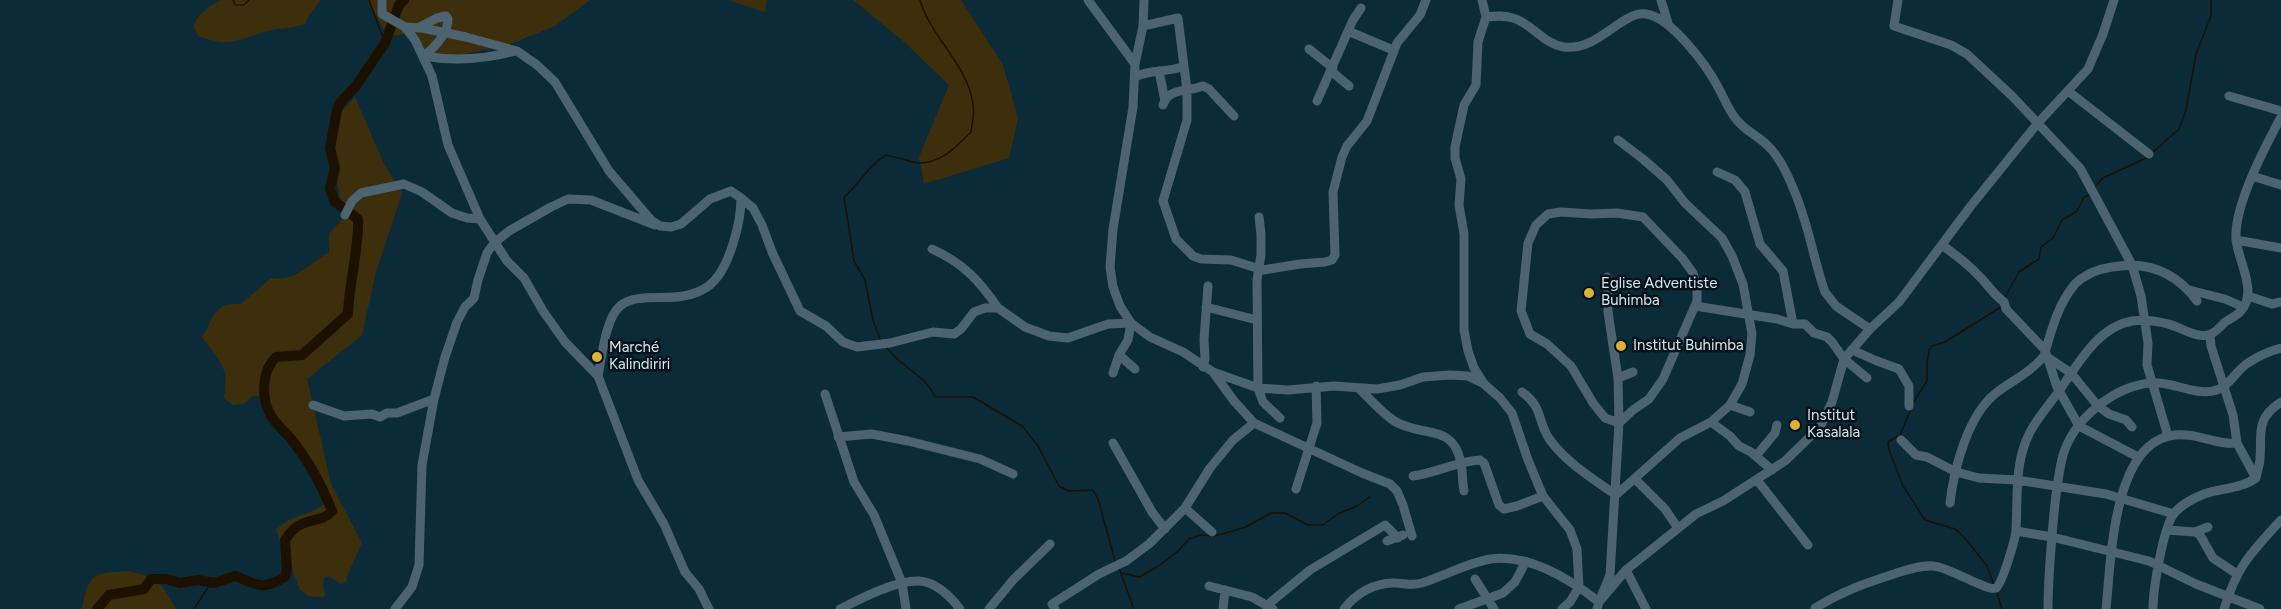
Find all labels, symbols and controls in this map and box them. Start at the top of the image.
place label: Eglise Adventiste Buhimba [1601,275,1717,310]
marker: Eglise Adventiste Buhimba [1582,286,1596,300]
place label: Institut Buhimba [1633,337,1744,355]
place label: Marché Kalindiriri [609,339,670,374]
marker: Institut Buhimba [1614,339,1628,353]
marker: Marché Kalindiriri [590,350,604,364]
place label: Institut Kasalala [1807,407,1860,442]
marker: Institut Kasalala [1788,418,1802,432]

